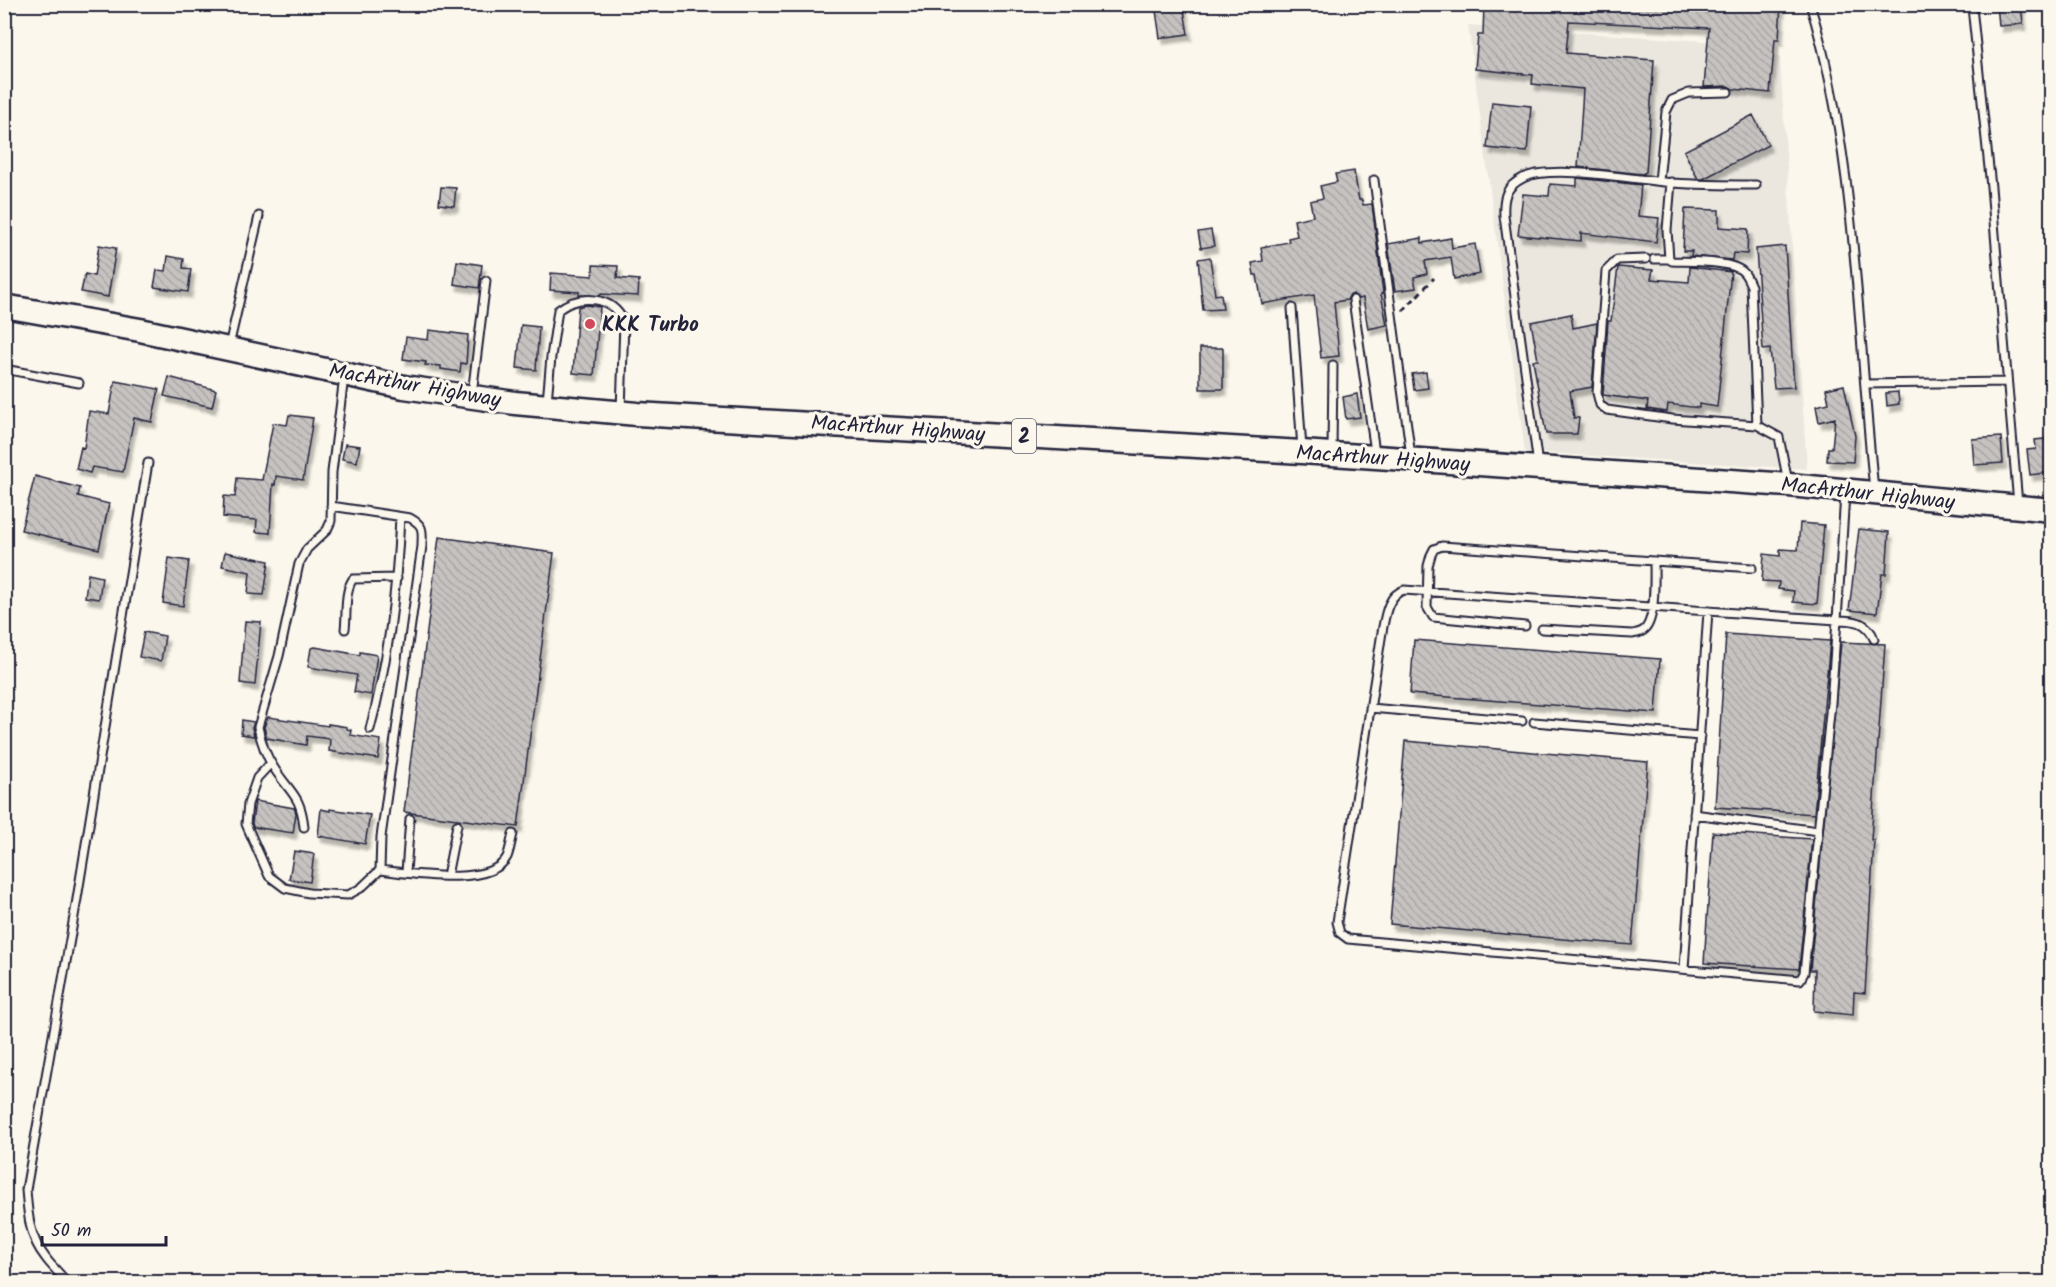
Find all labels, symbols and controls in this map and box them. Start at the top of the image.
place label: KKK Turbo [602,309,699,342]
marker: KKK Turbo [583,317,597,331]
street label: MacArthur Highway [326,355,504,418]
street label: MacArthur Highway [810,407,986,452]
road number: 2 [1012,419,1036,453]
street label: MacArthur Highway [1295,437,1471,482]
street label: MacArthur Highway [1779,469,1956,520]
scale bar [42,1209,166,1247]
text: 50 m [51,1217,91,1246]

